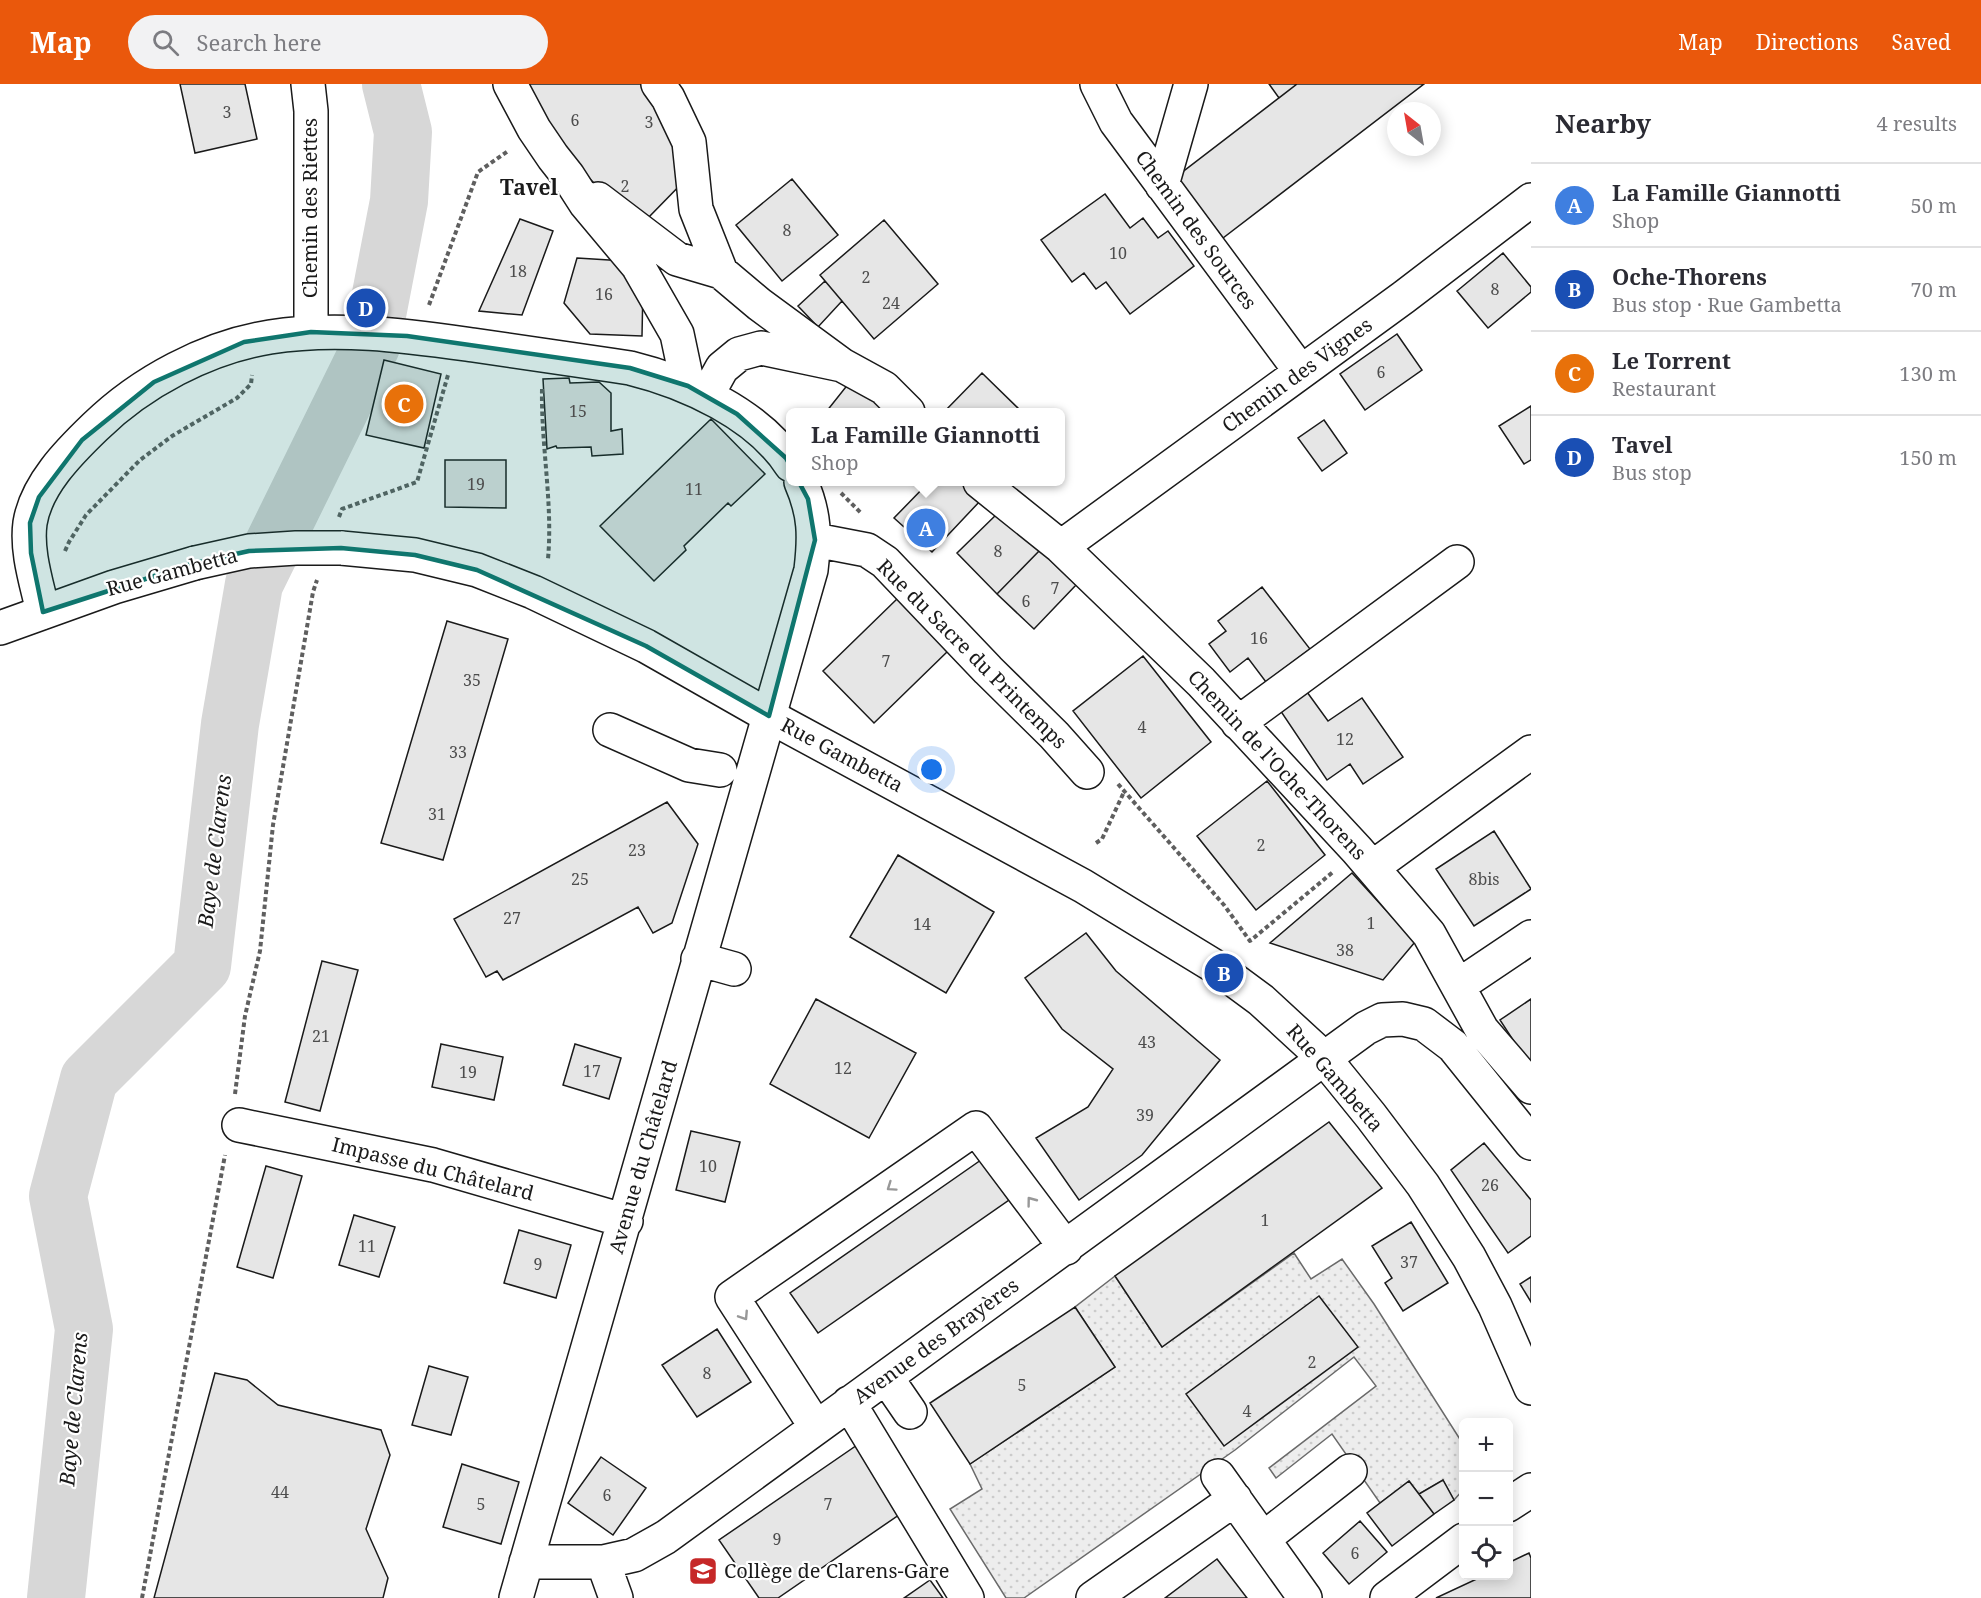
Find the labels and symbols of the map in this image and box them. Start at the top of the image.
house number: 3 [223,101,232,123]
north arrow [1387,102,1441,156]
house number: 6 [571,109,580,131]
house number: 3 [645,111,654,133]
street label: Chemin des Riettes [296,118,323,298]
street label: Chemin des Sources [1130,145,1263,315]
district label: Tavel [500,173,559,201]
house number: 2 [621,175,629,197]
house number: 8 [783,219,792,241]
house number: 10 [1109,242,1127,264]
house number: 18 [509,260,527,282]
house number: 2 [862,266,870,288]
house number: 8 [1491,278,1500,300]
house number: 16 [595,283,613,305]
pin: D [346,286,386,330]
house number: 24 [882,292,900,314]
street label: Chemin des Vignes [1216,311,1377,438]
house number: 6 [1377,361,1386,383]
pin: C [384,382,424,426]
house number: 15 [569,400,587,422]
house number: 19 [467,473,485,495]
house number: 11 [685,478,703,500]
pin: A [906,506,946,550]
house number: 8 [994,540,1003,562]
street label: Rue Gambetta [103,541,240,602]
street label: Rue du Sacre du Printemps [872,553,1073,754]
house number: 7 [1051,577,1060,599]
house number: 6 [1022,590,1031,612]
house number: 16 [1250,627,1268,649]
house number: 7 [882,650,891,672]
street label: Chemin de l'Oche-Thorens [1182,664,1373,866]
house number: 35 [463,669,481,691]
street label: Rue Gambetta [777,711,908,798]
house number: 4 [1138,716,1147,738]
house number: 12 [1336,728,1354,750]
house number: 33 [449,741,467,763]
your location [917,755,946,784]
water label: Baye de Clarens [191,772,237,930]
house number: 31 [428,803,446,825]
house number: 2 [1257,834,1265,856]
house number: 23 [628,839,646,861]
house number: 25 [571,868,589,890]
house number: 8bis [1468,868,1500,890]
house number: 27 [503,907,521,929]
house number: 1 [1367,912,1375,934]
house number: 14 [913,913,931,935]
house number: 38 [1336,939,1354,961]
pin: B [1204,950,1244,996]
street label: Rue Gambetta [1281,1018,1390,1137]
house number: 21 [312,1025,330,1047]
house number: 43 [1138,1031,1156,1053]
street label: Avenue du Châtelard [602,1057,683,1257]
house number: 12 [834,1057,852,1079]
house number: 17 [583,1060,601,1082]
house number: 19 [459,1061,477,1083]
house number: 39 [1136,1104,1154,1126]
street label: Impasse du Châtelard [329,1130,537,1207]
house number: 10 [699,1155,717,1177]
house number: 26 [1481,1174,1499,1196]
one-way arrow [887,1180,898,1191]
one-way arrow [1027,1197,1038,1208]
house number: 1 [1261,1209,1269,1231]
house number: 11 [358,1235,376,1257]
house number: 37 [1400,1251,1418,1273]
house number: 9 [534,1253,542,1275]
street label: Avenue des Brayères [848,1271,1024,1410]
one-way arrow [737,1309,748,1320]
water label: Baye de Clarens [52,1331,94,1488]
house number: 2 [1308,1351,1316,1373]
house number: 8 [703,1362,712,1384]
house number: 5 [1018,1374,1026,1396]
house number: 4 [1243,1400,1252,1422]
house number: 44 [271,1481,289,1503]
house number: 6 [603,1484,612,1506]
house number: 5 [477,1493,485,1515]
house number: 7 [824,1493,833,1515]
house number: 9 [773,1528,781,1550]
house number: 6 [1351,1542,1360,1564]
school or university icon: Collège de Clarens-Gare [687,1555,719,1587]
place label: Collège de Clarens-Gare [724,1557,949,1584]

